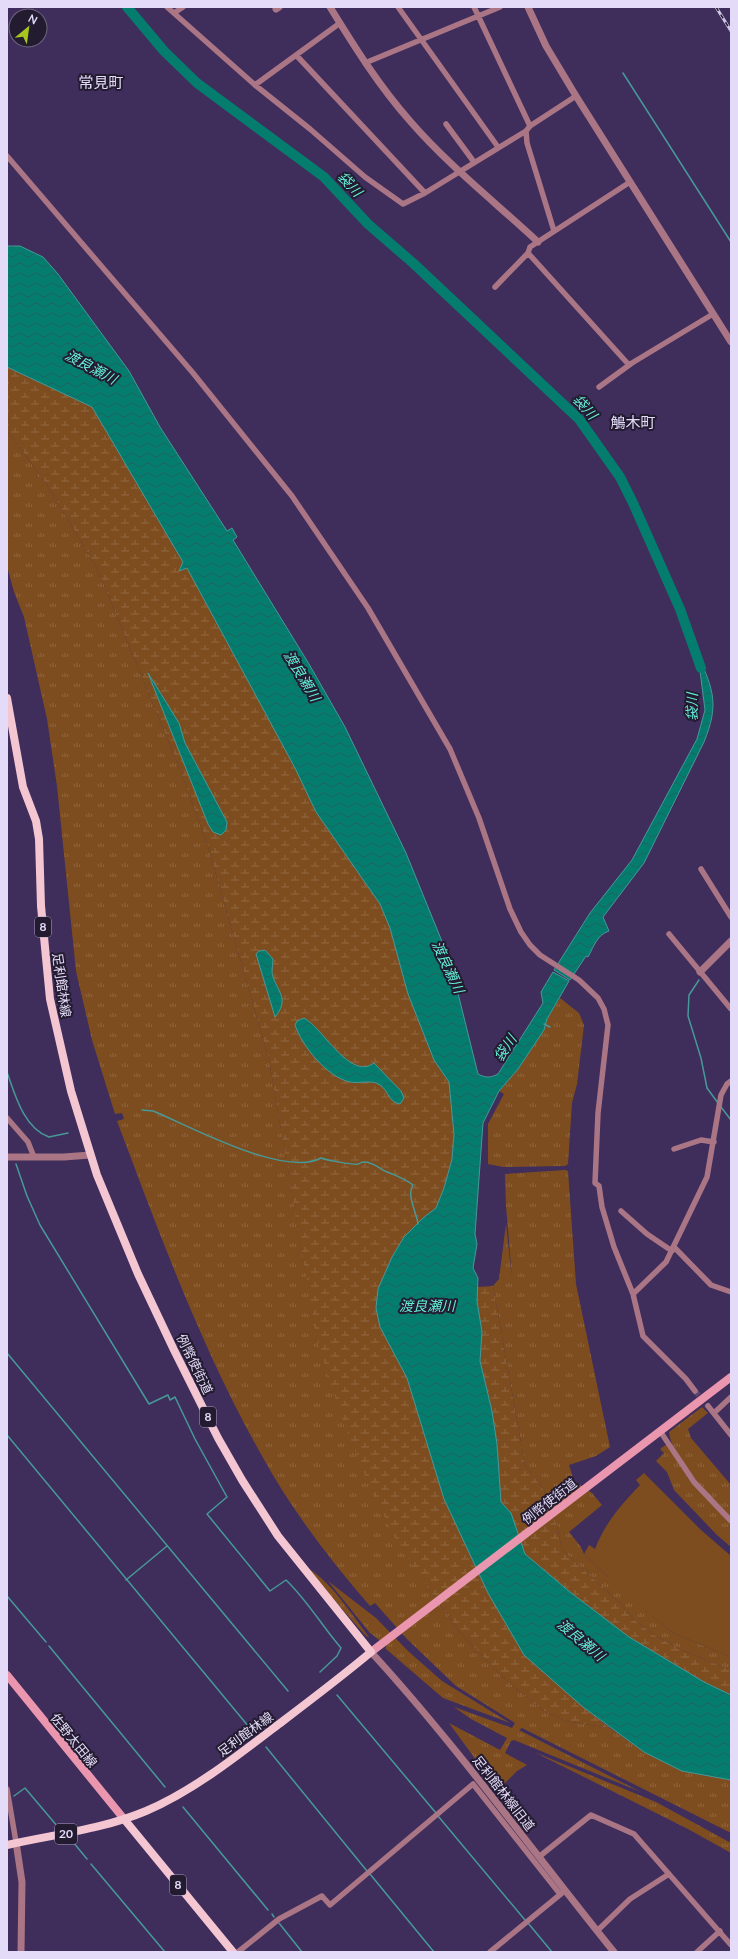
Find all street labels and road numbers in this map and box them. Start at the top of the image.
road number: 8 [35,917,51,937]
street label: 足利館林線 [50,952,74,1018]
street label: 例幣使街道 [174,1331,216,1397]
road number: 8 [200,1407,216,1427]
street label: 例幣使街道 [518,1475,580,1527]
street label: 足利館林線 [214,1708,276,1760]
street label: 佐野太田線 [47,1710,101,1770]
street label: 足利館林線旧道 [470,1752,538,1834]
road number: 20 [55,1824,77,1844]
road number: 8 [170,1875,186,1895]

